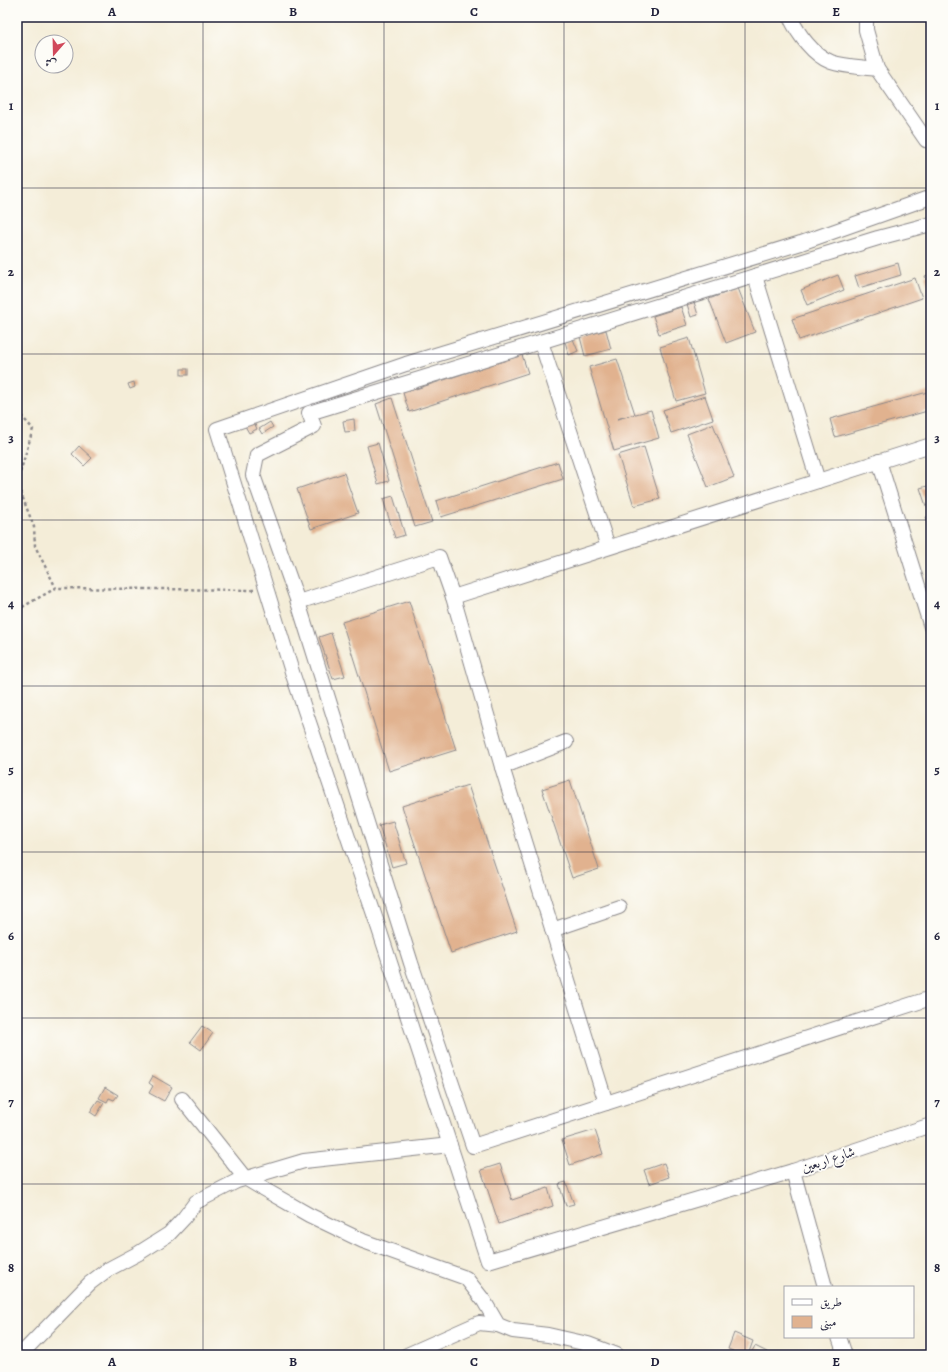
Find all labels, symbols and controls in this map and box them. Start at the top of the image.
text: A [107,3,117,20]
text: B [289,3,297,20]
text: C [470,3,478,20]
text: D [650,3,660,20]
text: E [832,3,840,20]
north arrow [34,34,74,74]
text: ش [43,54,58,72]
text: 1 [9,97,14,114]
text: 1 [935,97,940,114]
text: 2 [8,263,15,280]
text: 2 [934,263,941,280]
text: 3 [8,429,14,446]
text: 3 [934,429,940,446]
text: 4 [8,595,14,612]
text: 4 [934,595,940,612]
text: 5 [8,761,14,778]
text: 5 [934,761,940,778]
text: 6 [8,927,14,944]
text: 6 [934,927,940,944]
text: 7 [8,1093,14,1110]
text: 7 [934,1093,940,1110]
street label: شارع اربعين [799,1142,858,1179]
text: 8 [8,1259,14,1276]
text: 8 [934,1259,940,1276]
legend [784,1286,914,1338]
text: طريق [820,1294,842,1310]
text: مبنى [820,1314,836,1331]
text: A [107,1353,117,1370]
text: B [289,1353,297,1370]
text: C [470,1353,478,1370]
text: D [650,1353,660,1370]
text: E [832,1353,840,1370]

